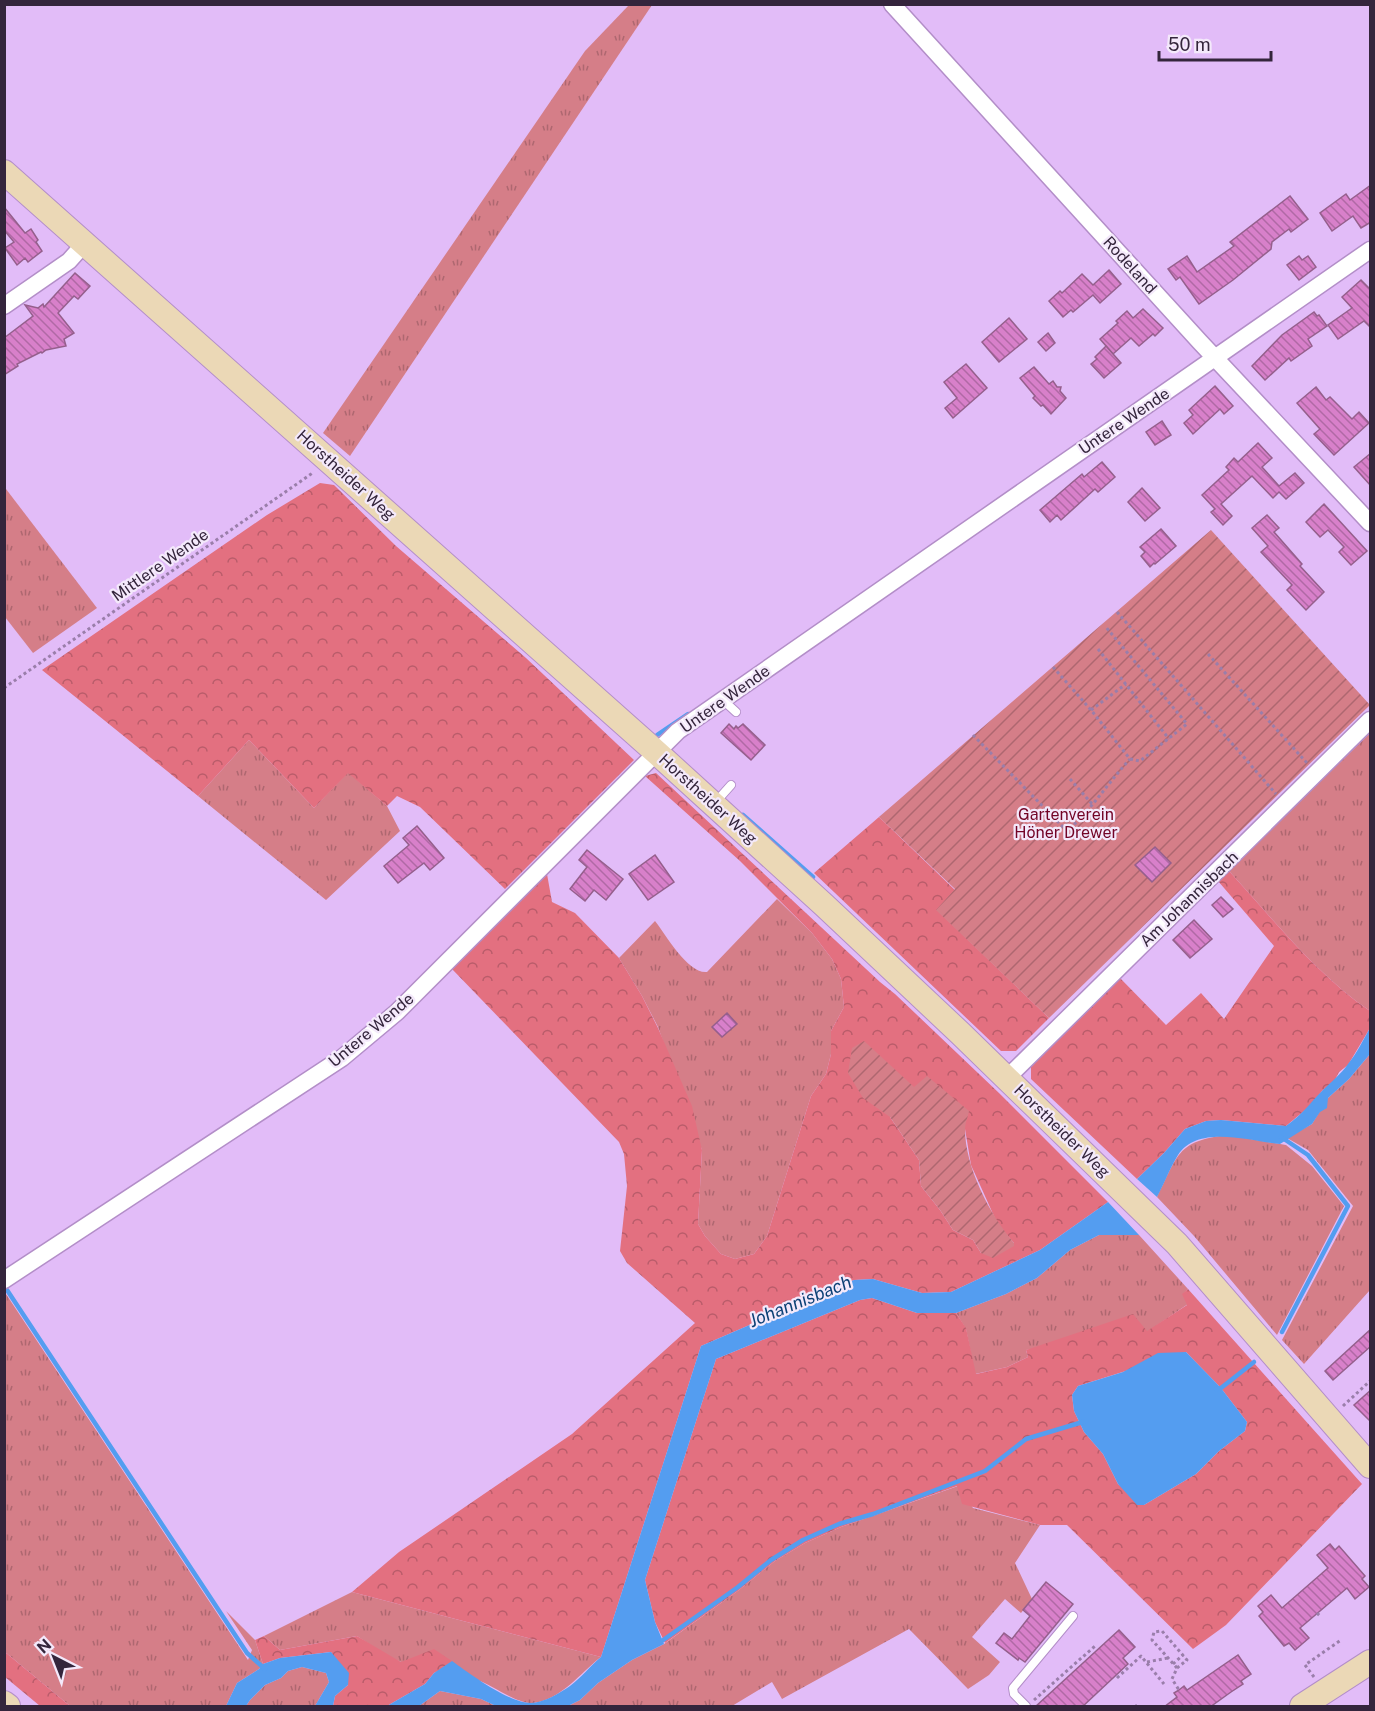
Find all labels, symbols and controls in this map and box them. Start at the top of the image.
scale bar [1159,24,1272,62]
text: 50 m [1168,34,1211,55]
street label: Rodeland [1099,232,1161,298]
street label: Untere Wende [1075,384,1173,458]
street label: Horstheider Weg [293,426,399,524]
street label: Mittlere Wende [108,525,212,605]
street label: Untere Wende [676,661,774,737]
street label: Horstheider Weg [655,750,761,848]
park label: Gartenverein Höner Drewer [1014,805,1118,842]
street label: Am Johannisbach [1136,847,1242,951]
street label: Untere Wende [325,989,417,1071]
street label: Horstheider Weg [1010,1081,1114,1182]
water label: Johannisbach [746,1271,854,1331]
north arrow [24,1627,84,1687]
text: N [33,1635,55,1657]

